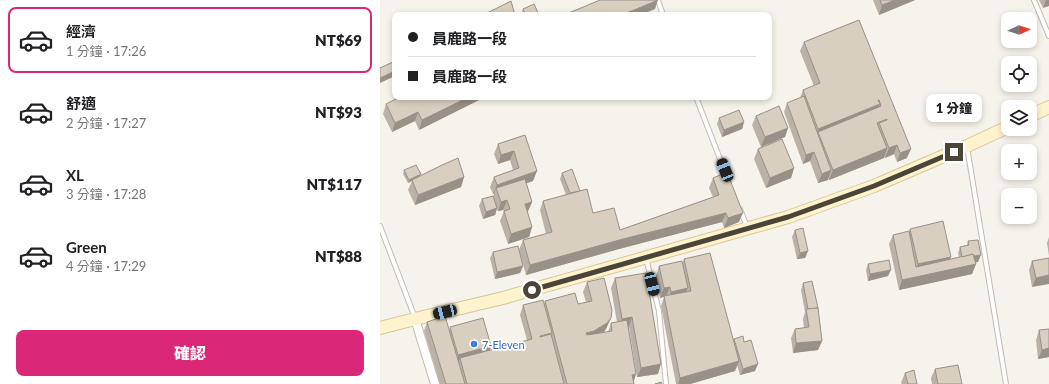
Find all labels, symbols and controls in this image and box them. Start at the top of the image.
north arrow [1001,12,1037,48]
map controls [1001,12,1037,224]
icon: car [18,22,54,58]
text: 經濟 [66,22,96,40]
text: 員鹿路一段 [432,29,507,47]
text: NT$69 [315,31,362,49]
text: 1 分鐘 · 17:26 [66,43,146,59]
button: locate [1001,56,1037,92]
text: 員鹿路一段 [432,67,507,85]
icon: car [18,94,54,130]
text: 舒適 [66,94,96,112]
callout: 1 分鐘 [926,94,982,122]
text: 1 分鐘 [936,100,972,116]
button: layers [1001,100,1037,136]
text: NT$93 [315,103,362,121]
text: 2 分鐘 · 17:27 [66,115,146,131]
route end [945,143,963,161]
button: + [1001,144,1037,180]
car [715,157,735,183]
icon: car [18,166,54,202]
text: XL [66,166,84,184]
text: NT$117 [306,175,362,193]
text: 3 分鐘 · 17:28 [66,186,146,202]
button: − [1001,188,1037,224]
icon: car [18,238,54,274]
text: Green [66,238,107,256]
text: NT$88 [315,247,362,265]
text: 4 分鐘 · 17:29 [66,258,146,274]
car [643,271,661,297]
route start [523,281,541,299]
car [432,303,458,321]
button: 確認 [16,330,364,376]
place label: 7-Eleven [482,338,525,351]
marker: 7-Eleven [469,339,479,349]

